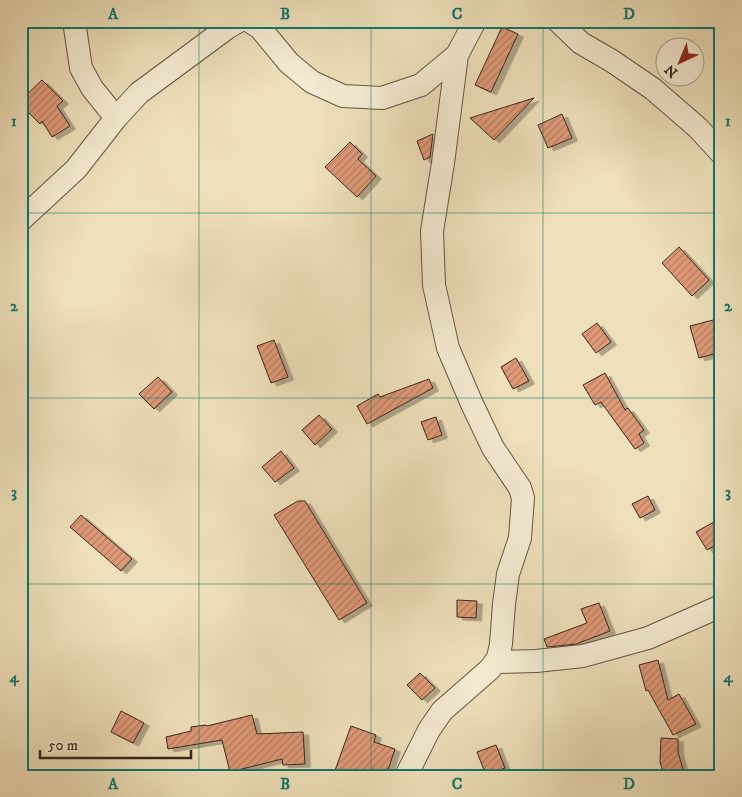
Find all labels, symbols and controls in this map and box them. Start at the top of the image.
text: A [107,4,119,24]
text: B [280,4,290,24]
text: C [452,4,462,24]
text: D [623,4,635,24]
north arrow [654,38,704,88]
text: N [661,60,682,81]
text: 1 [11,111,17,131]
text: 1 [725,111,731,131]
text: 2 [10,296,19,316]
text: 2 [724,296,733,316]
text: 3 [11,482,17,502]
text: 3 [725,482,731,502]
text: 4 [8,667,19,687]
text: 4 [722,667,733,687]
scale bar [40,727,191,759]
text: 50 m [48,736,78,755]
text: A [107,774,119,794]
text: B [280,774,290,794]
text: C [452,774,462,794]
text: D [623,774,635,794]

